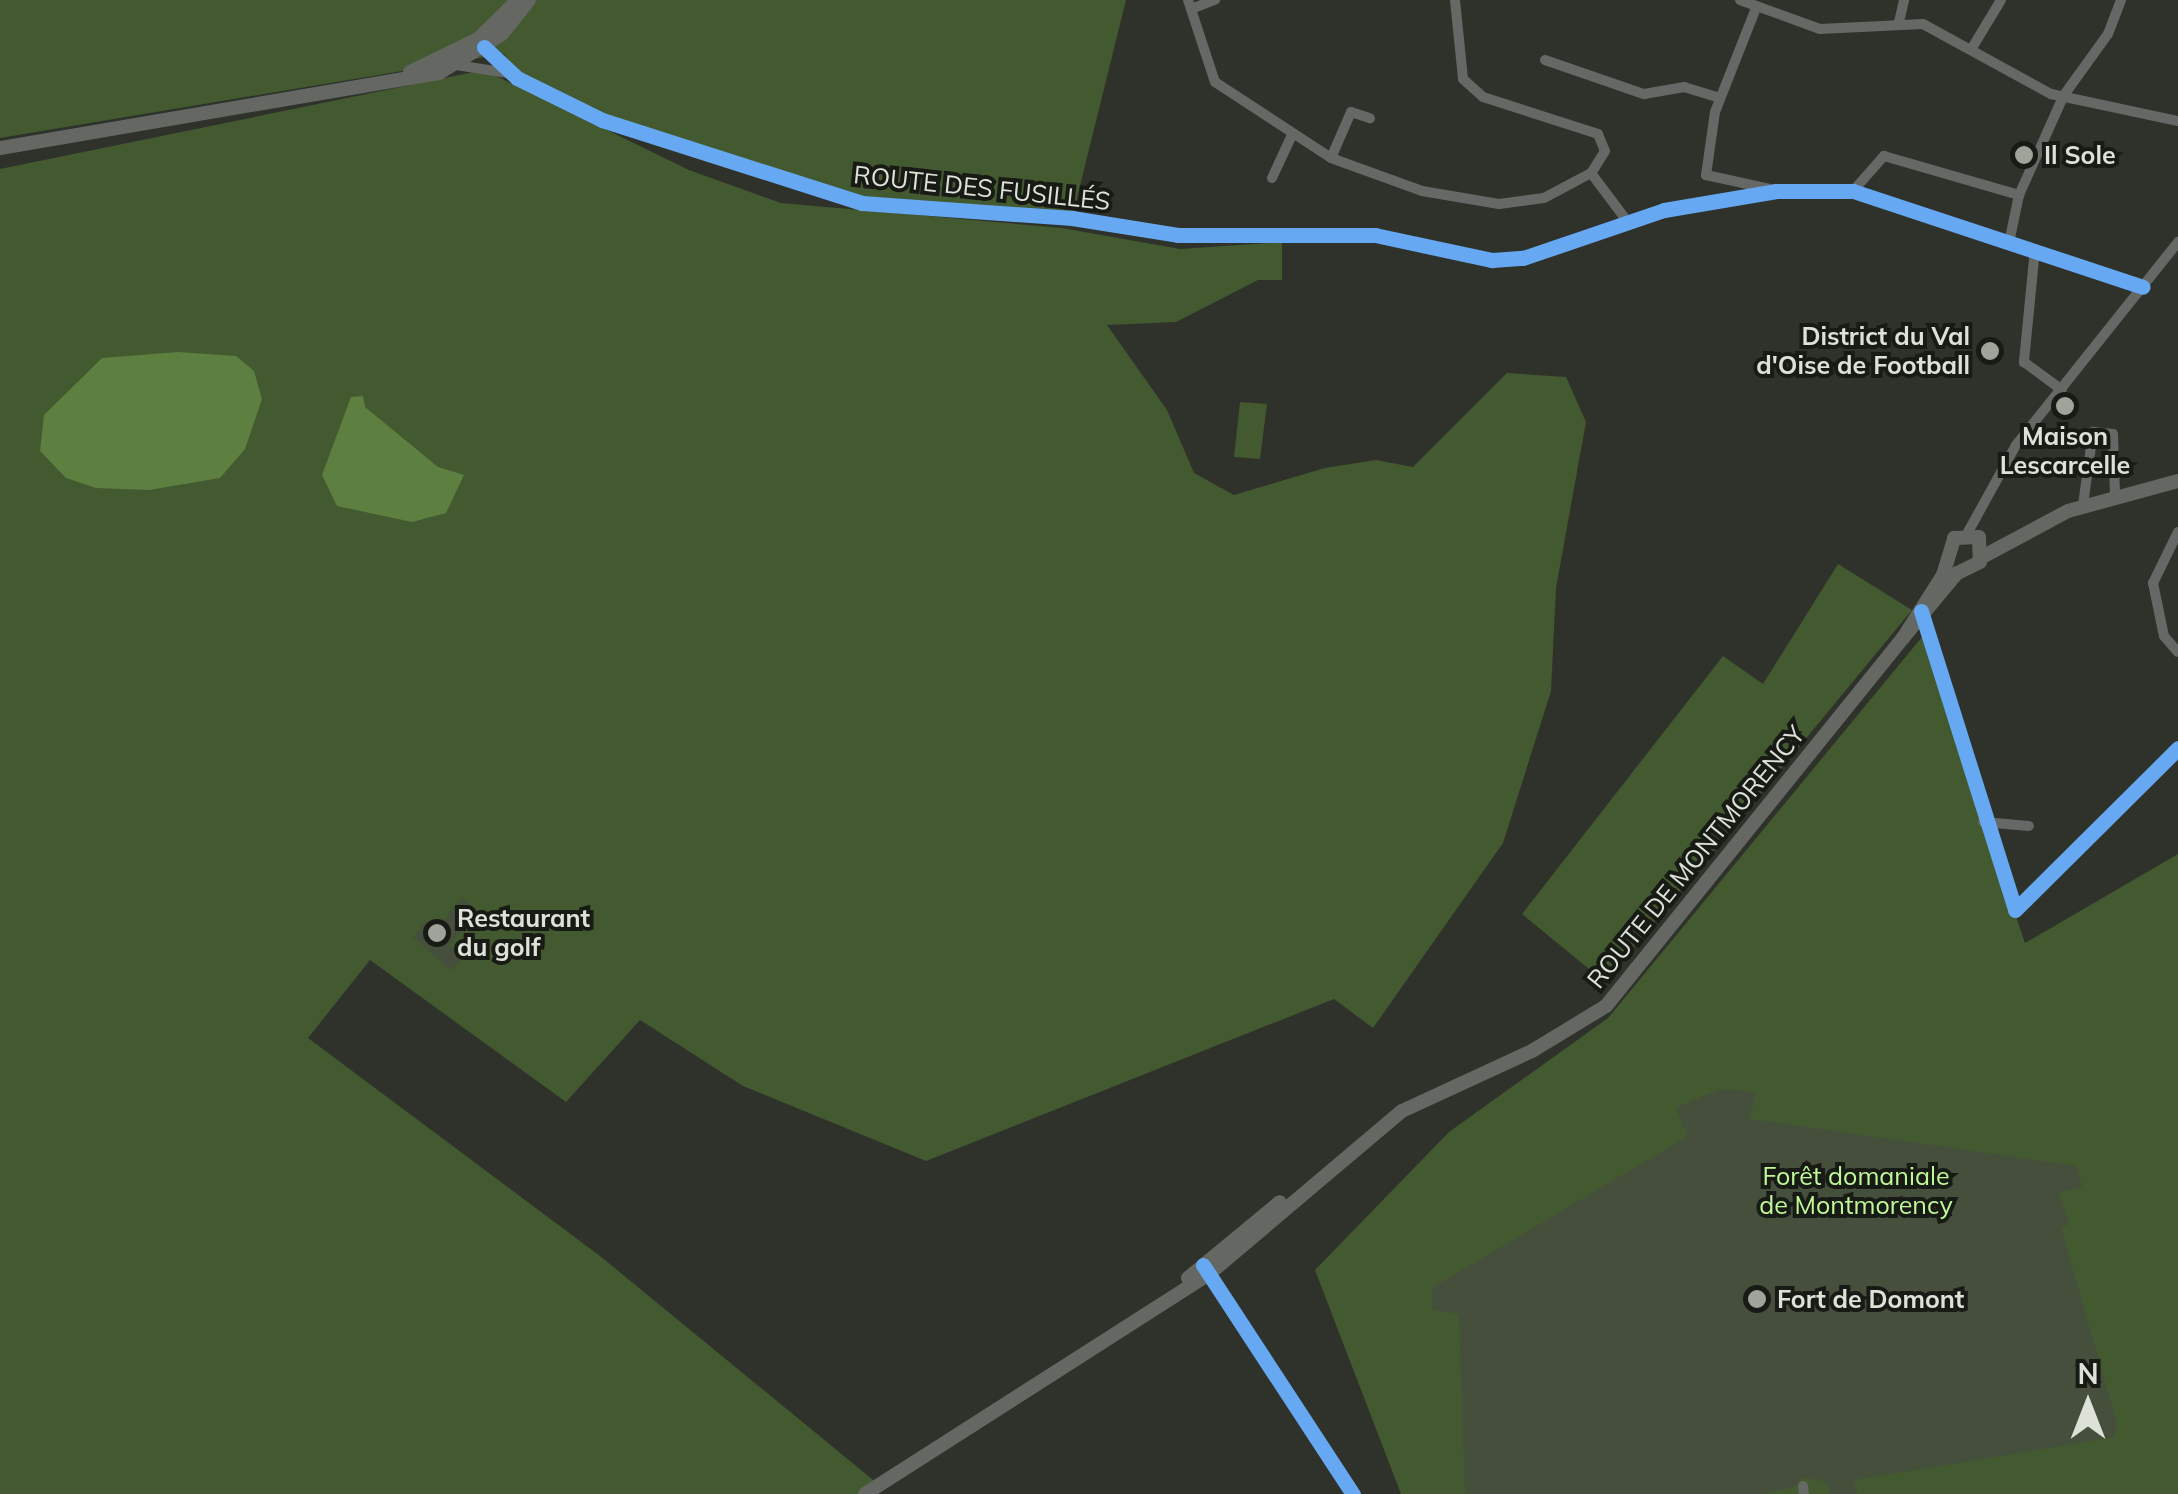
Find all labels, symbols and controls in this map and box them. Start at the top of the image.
place label: Il Sole [2044,140,2116,170]
marker: Il Sole [2013,144,2035,166]
street label: ROUTE DES FUSILLÉS [852,160,1112,216]
place label: District du Val d'Oise de Football [1756,322,1970,381]
marker: District du Val d'Oise de Football [1979,340,2001,362]
marker: Maison Lescarcelle [2054,395,2076,417]
place label: Maison Lescarcelle [2000,422,2130,481]
street label: ROUTE DE MONTMORENCY [1581,720,1811,994]
place label: Restaurant du golf [457,904,590,963]
marker: Restaurant du golf [426,922,448,944]
park label: Forêt domaniale de Montmorency [1759,1162,1953,1221]
place label: Fort de Domont [1777,1284,1964,1314]
marker: Fort de Domont [1746,1288,1768,1310]
north arrow [2038,1354,2138,1454]
text: N [2077,1356,2099,1391]

